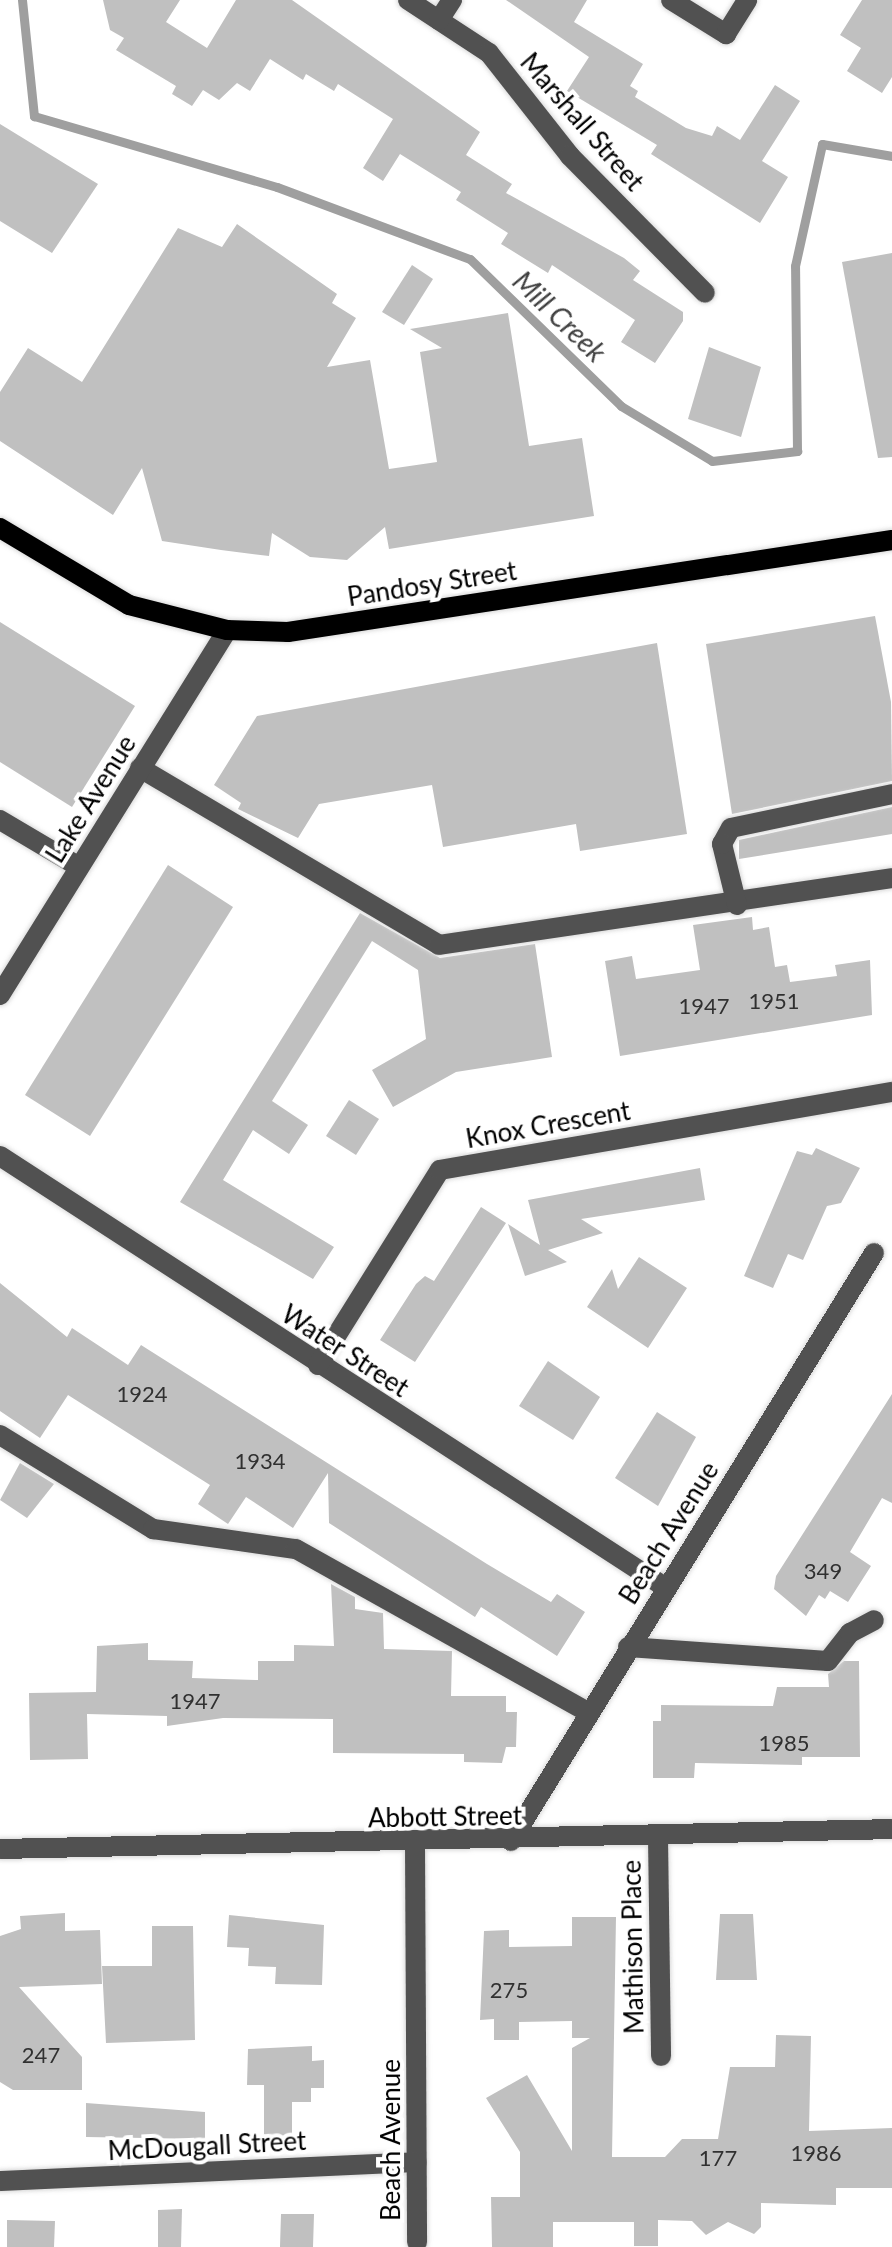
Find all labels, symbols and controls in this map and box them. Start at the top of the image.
street label: Marshall Street [514,47,650,197]
water label: Mill Creek [507,264,613,368]
street label: Pandosy Street [345,555,519,613]
street label: Lake Avenue [39,729,143,869]
house number: 1951 [748,988,800,1014]
house number: 1947 [678,993,730,1019]
street label: Knox Crescent [463,1095,633,1155]
street label: Water Street [275,1298,415,1404]
house number: 1924 [116,1381,168,1407]
house number: 1934 [234,1448,286,1474]
street label: Beach Avenue [613,1456,725,1610]
house number: 349 [804,1558,842,1584]
house number: 1947 [169,1688,221,1714]
house number: 1985 [758,1730,810,1756]
street label: Abbott Street [368,1800,522,1834]
street label: Mathison Place [616,1860,650,2034]
house number: 275 [490,1977,528,2003]
house number: 247 [22,2042,60,2068]
street label: Beach Avenue [375,2059,407,2221]
street label: McDougall Street [107,2125,307,2167]
house number: 1986 [790,2140,842,2166]
house number: 177 [699,2145,737,2171]

